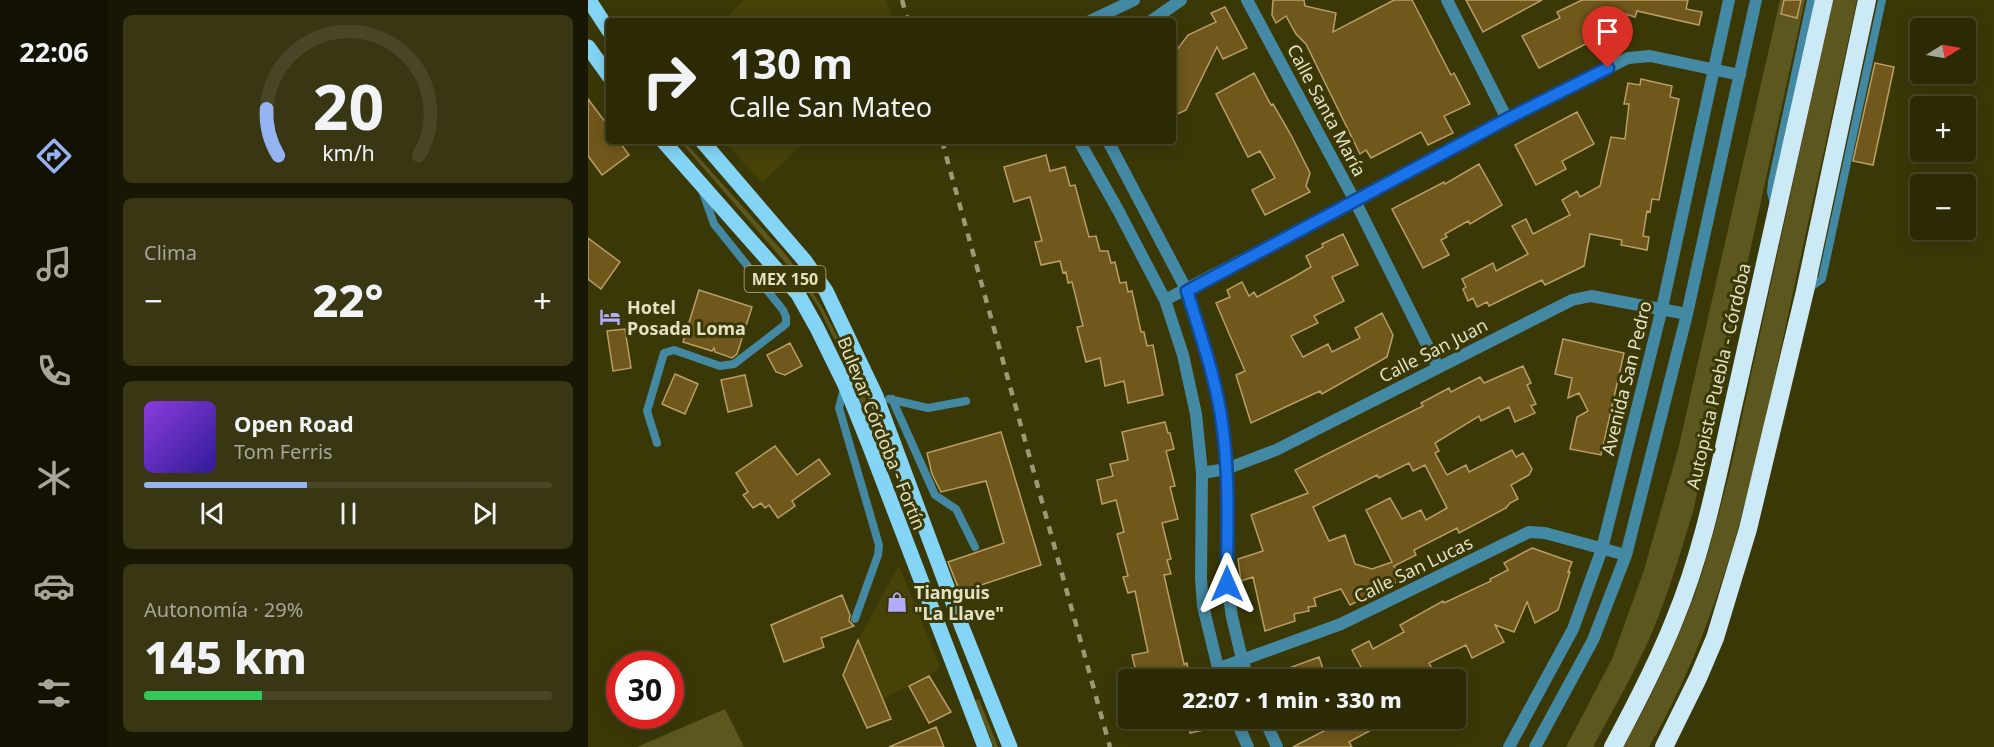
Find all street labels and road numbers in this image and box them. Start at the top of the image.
street label: Calle Santa María [1282,40,1372,180]
street label: Autopista Puebla - Córdoba [1680,261,1756,491]
road number: MEX 150 [744,266,826,292]
street label: Avenida San Pedro [1595,298,1657,458]
street label: Calle San Juan [1375,312,1491,388]
street label: Bulevar Córdoba - Fortín [832,333,932,533]
street label: Calle San Lucas [1350,530,1476,608]

